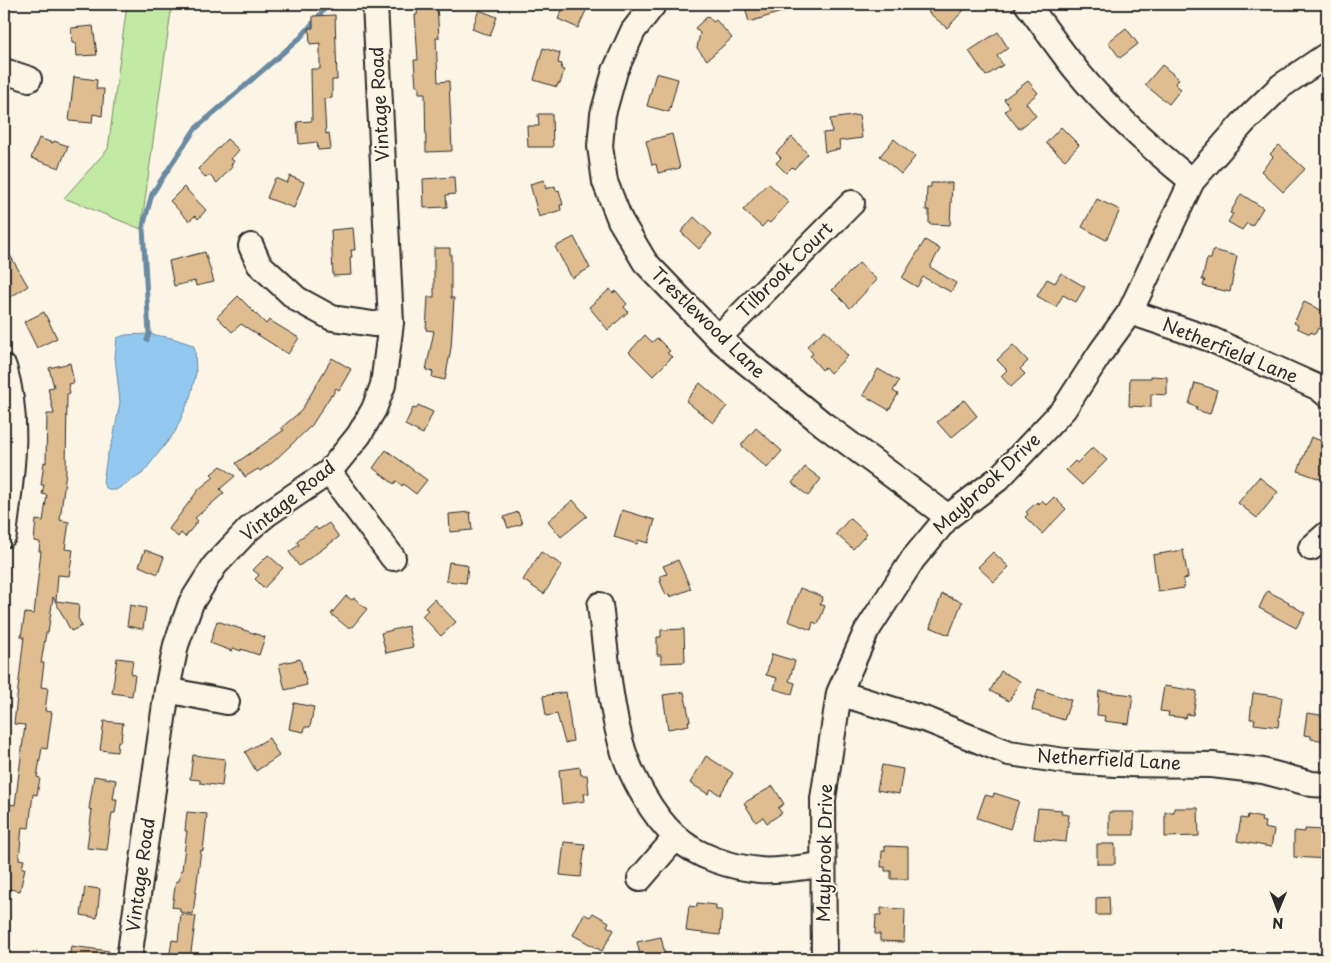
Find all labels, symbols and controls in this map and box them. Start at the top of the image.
street label: Vintage Road [362,46,395,162]
street label: Tilbrook Court [730,215,838,323]
street label: Trestlewood Lane [646,260,772,384]
street label: Netherfield Lane [1158,310,1303,389]
street label: Maybrook Drive [926,426,1046,540]
street label: Vintage Road [234,453,340,547]
street label: Netherfield Lane [1036,741,1182,776]
street label: Maybrook Drive [809,784,838,922]
street label: Vintage Road [118,816,161,934]
north arrow [1254,886,1304,936]
text: N [1272,913,1283,934]

